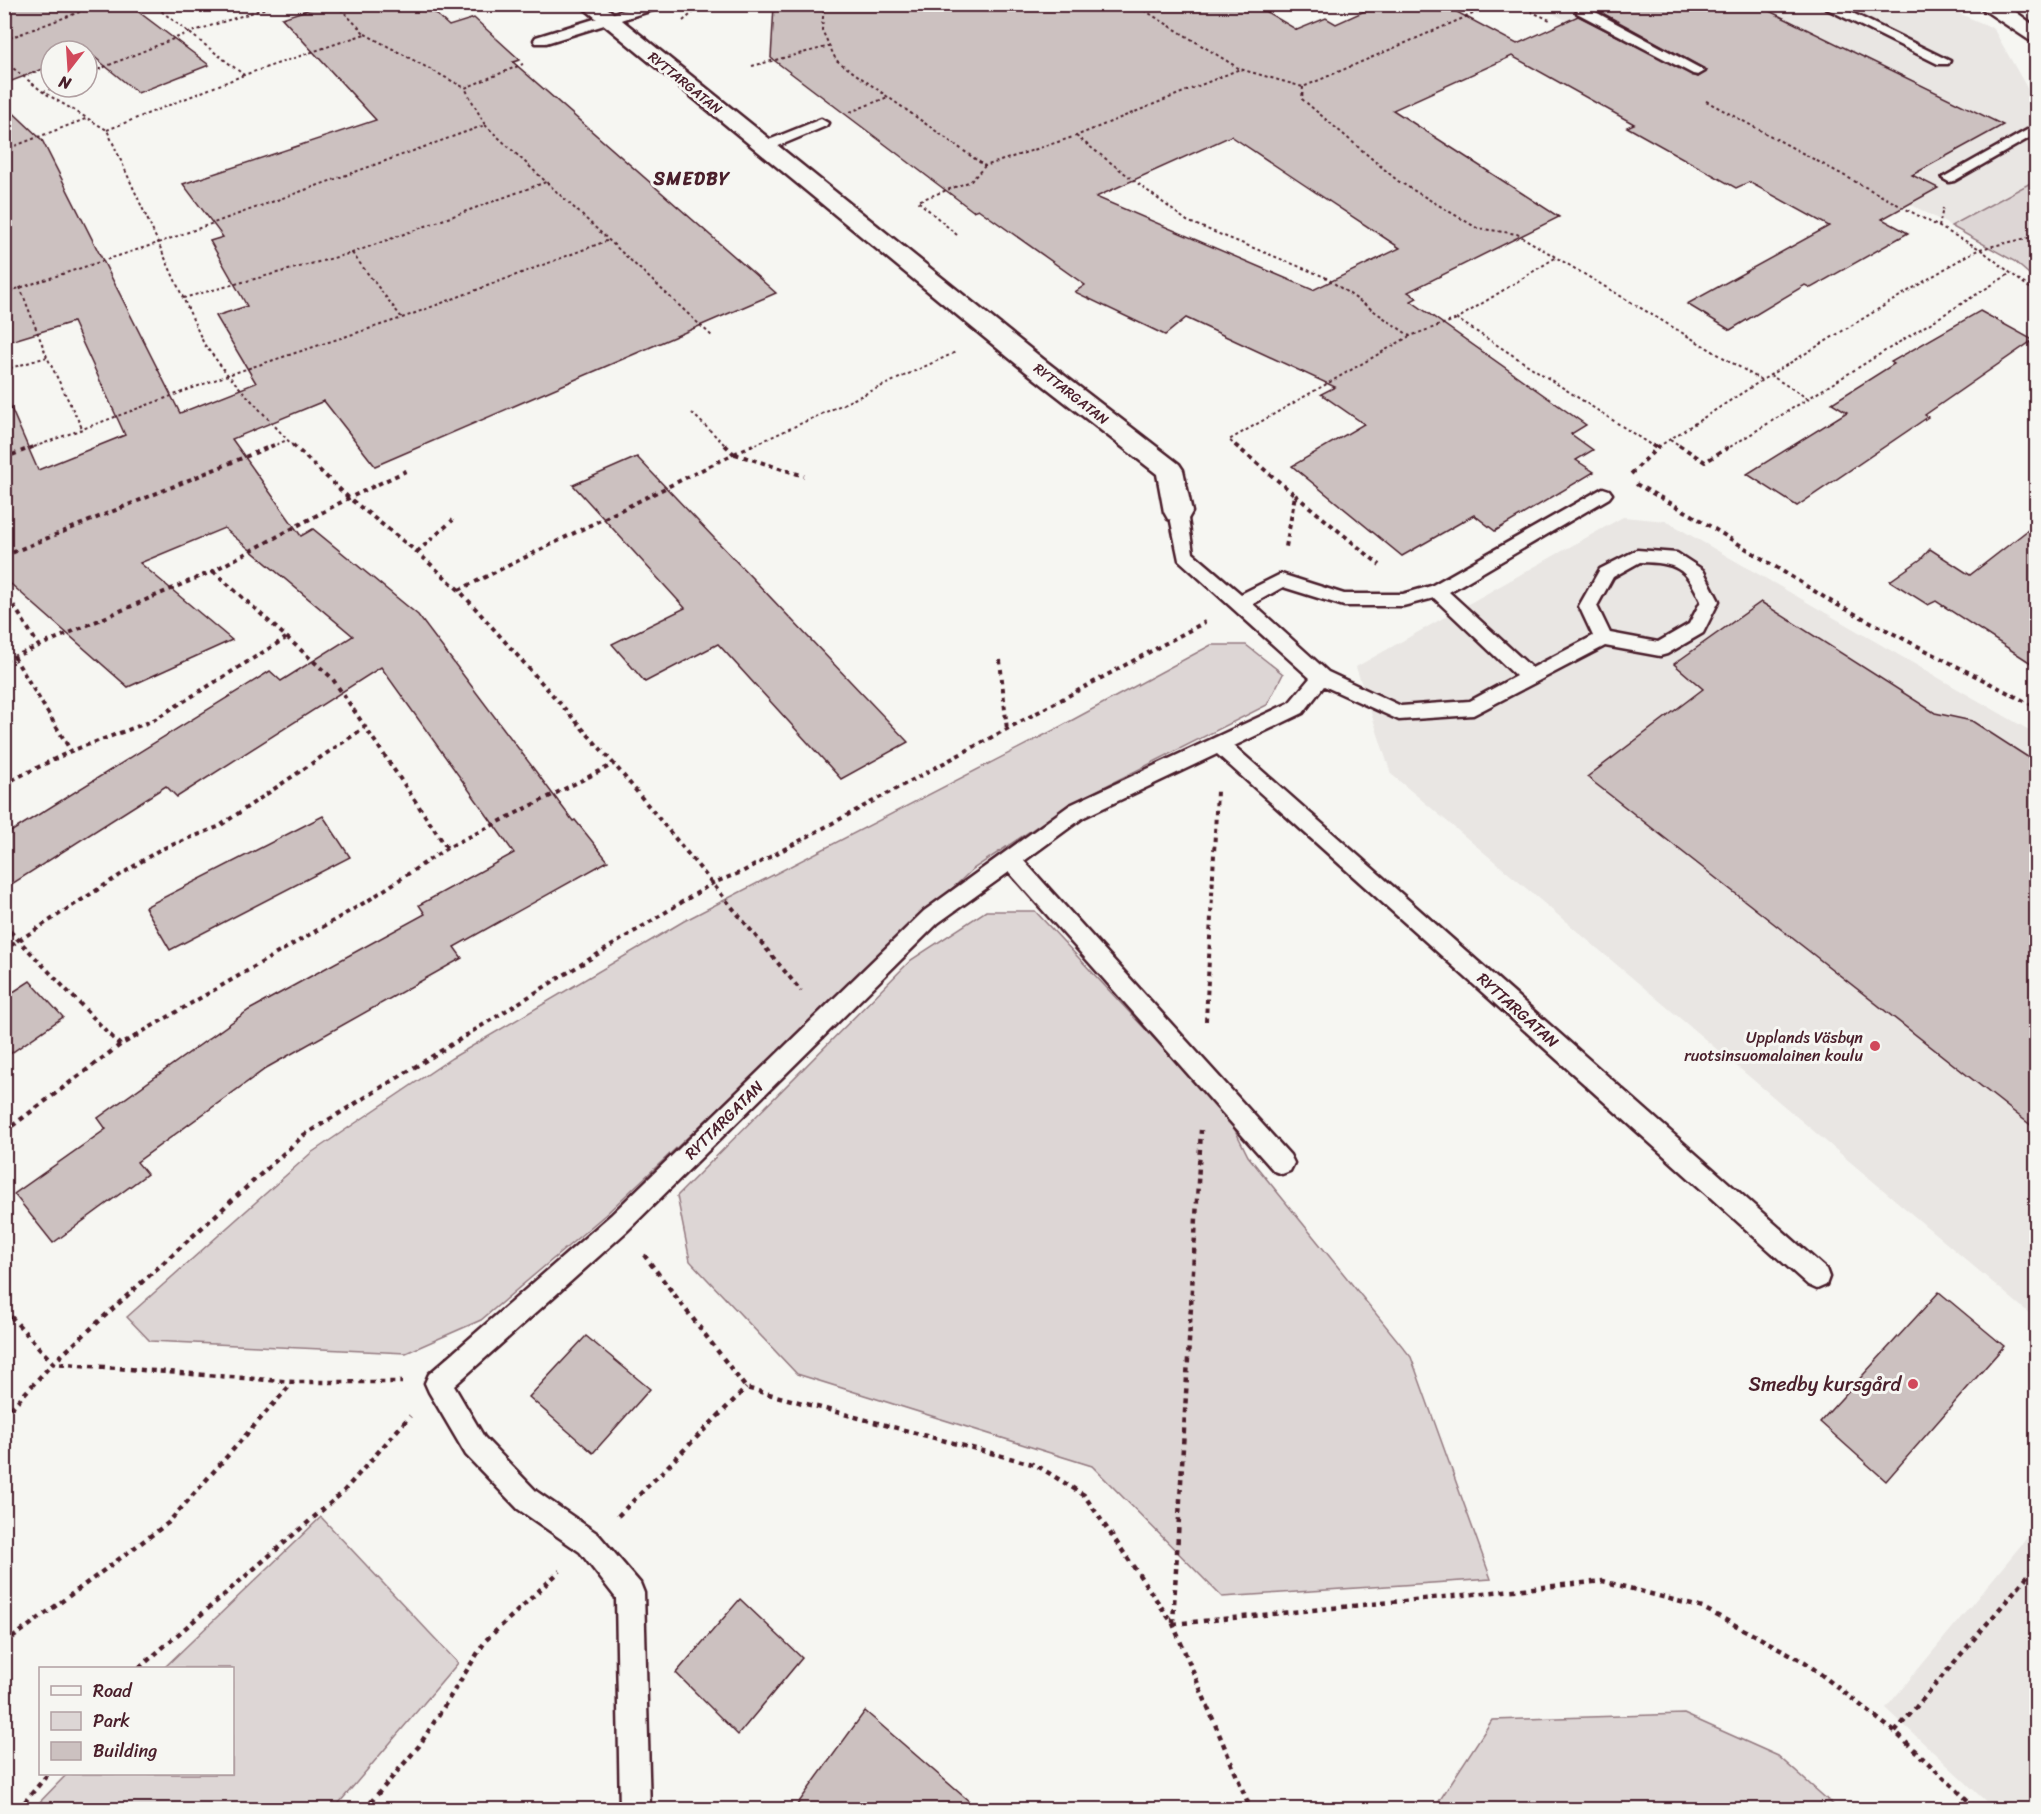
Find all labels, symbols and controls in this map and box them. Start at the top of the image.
north arrow [39,39,99,99]
street label: RYTTARGATAN [642,45,728,121]
text: N [54,67,75,99]
district label: SMEDBY [652,163,731,195]
street label: RYTTARGATAN [1028,356,1114,432]
street label: RYTTARGATAN [1470,965,1566,1056]
place label: Upplands Väsbyn ruotsinsuomalainen koulu [1684,1023,1863,1070]
marker: Upplands Väsbyn ruotsinsuomalainen koulu [1868,1039,1882,1053]
street label: RYTTARGATAN [677,1073,771,1167]
place label: Smedby kursgård [1748,1367,1902,1402]
marker: Smedby kursgård [1906,1377,1920,1391]
legend [39,1667,234,1775]
text: Road [93,1675,133,1707]
text: Park [93,1705,130,1737]
text: Building [93,1735,157,1767]

